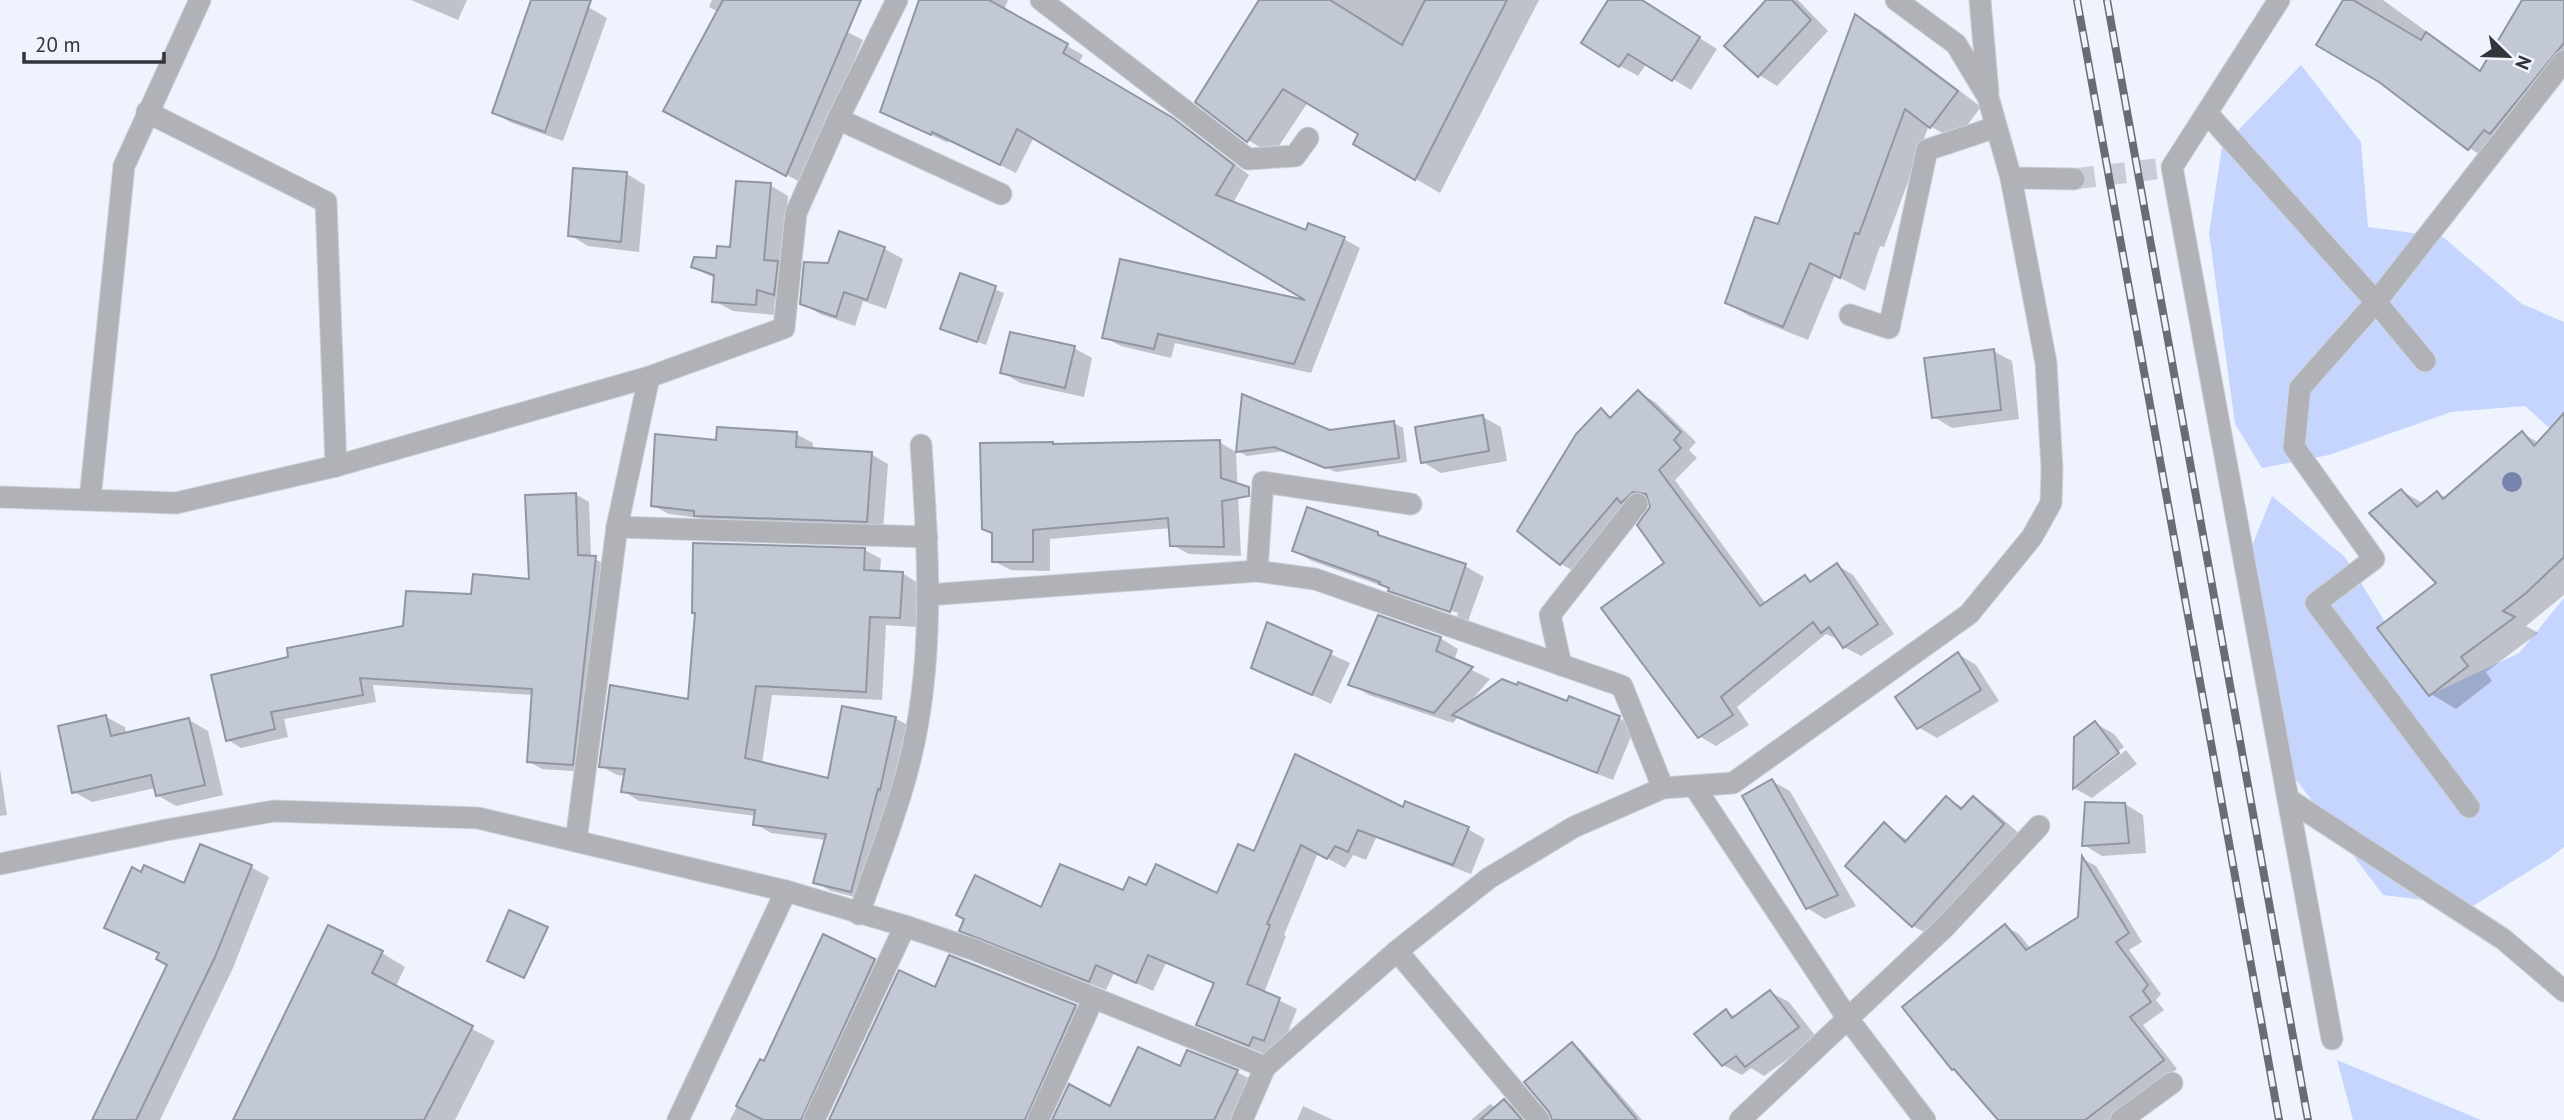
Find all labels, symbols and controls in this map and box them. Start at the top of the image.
scale bar [24,21,164,65]
north arrow [2473,21,2543,91]
text: 20 m [35,31,81,58]
text: N [2510,52,2537,73]

